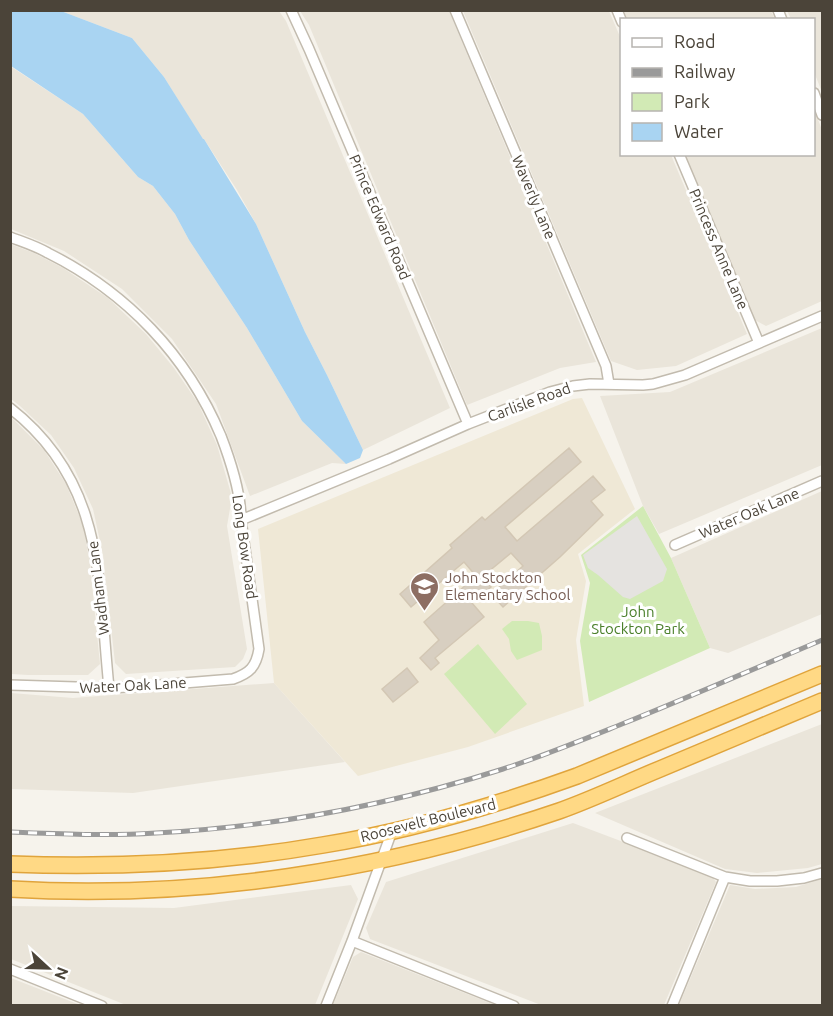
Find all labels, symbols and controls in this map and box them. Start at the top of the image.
legend [620,18,815,156]
text: Road [674,31,716,51]
text: Railway [674,61,736,81]
text: Park [674,91,710,111]
text: Water [674,121,724,141]
street label: Prince Edward Road [346,152,414,282]
street label: Waverly Lane [509,153,559,241]
street label: Princess Anne Lane [686,186,752,312]
street label: Carlisle Road [485,379,573,425]
street label: Water Oak Lane [696,484,802,542]
street label: Long Bow Road [229,494,261,600]
street label: Wadham Lane [84,540,112,636]
place label: John Stockton Elementary School [445,569,571,603]
school or university icon: John Stockton Elementary School [408,570,440,612]
park label: John Stockton Park [591,603,685,637]
street label: Water Oak Lane [79,674,187,696]
street label: Roosevelt Boulevard [358,795,498,845]
north arrow [18,938,78,998]
text: N [51,965,72,983]

